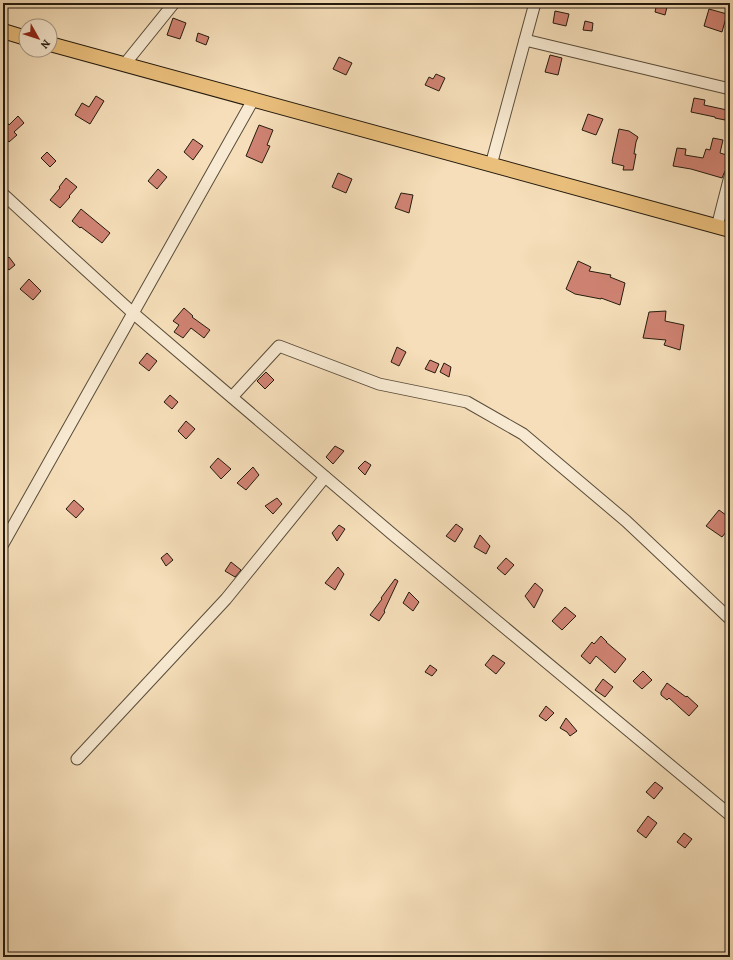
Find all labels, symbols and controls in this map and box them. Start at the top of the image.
north arrow [18,18,58,58]
text: N [37,36,54,52]

